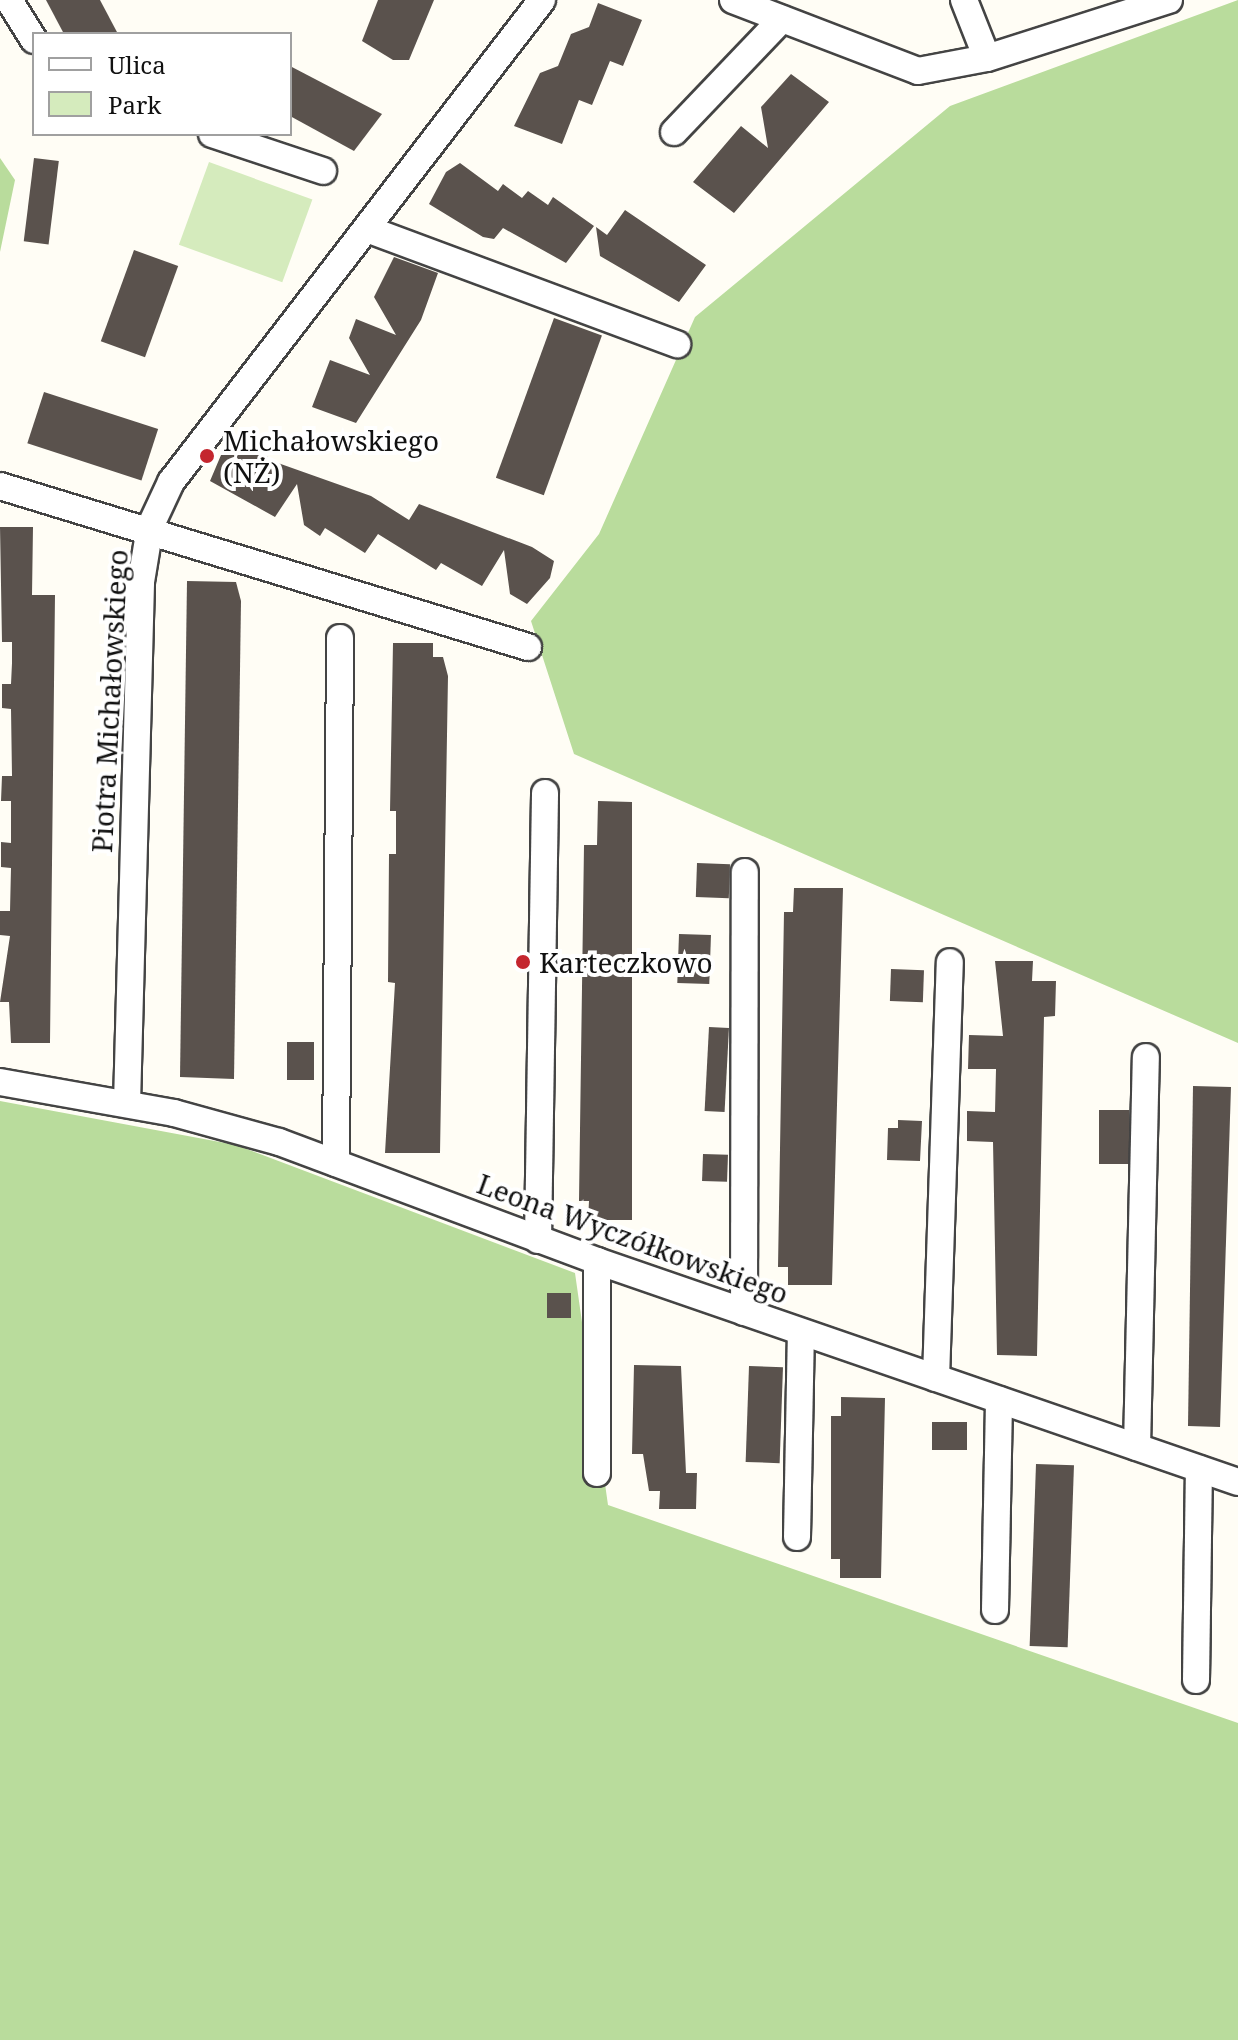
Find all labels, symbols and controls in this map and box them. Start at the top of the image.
legend [32,32,292,136]
text: Ulica [108,48,166,81]
text: Park [108,88,161,121]
place label: Michałowskiego (NŻ) [223,423,439,489]
marker: Michałowskiego (NŻ) [198,447,216,465]
street label: Piotra Michałowskiego [84,549,134,853]
place label: Karteczkowo [539,945,713,979]
marker: Karteczkowo [514,953,532,971]
street label: Leona Wyczółkowskiego [473,1166,793,1310]

